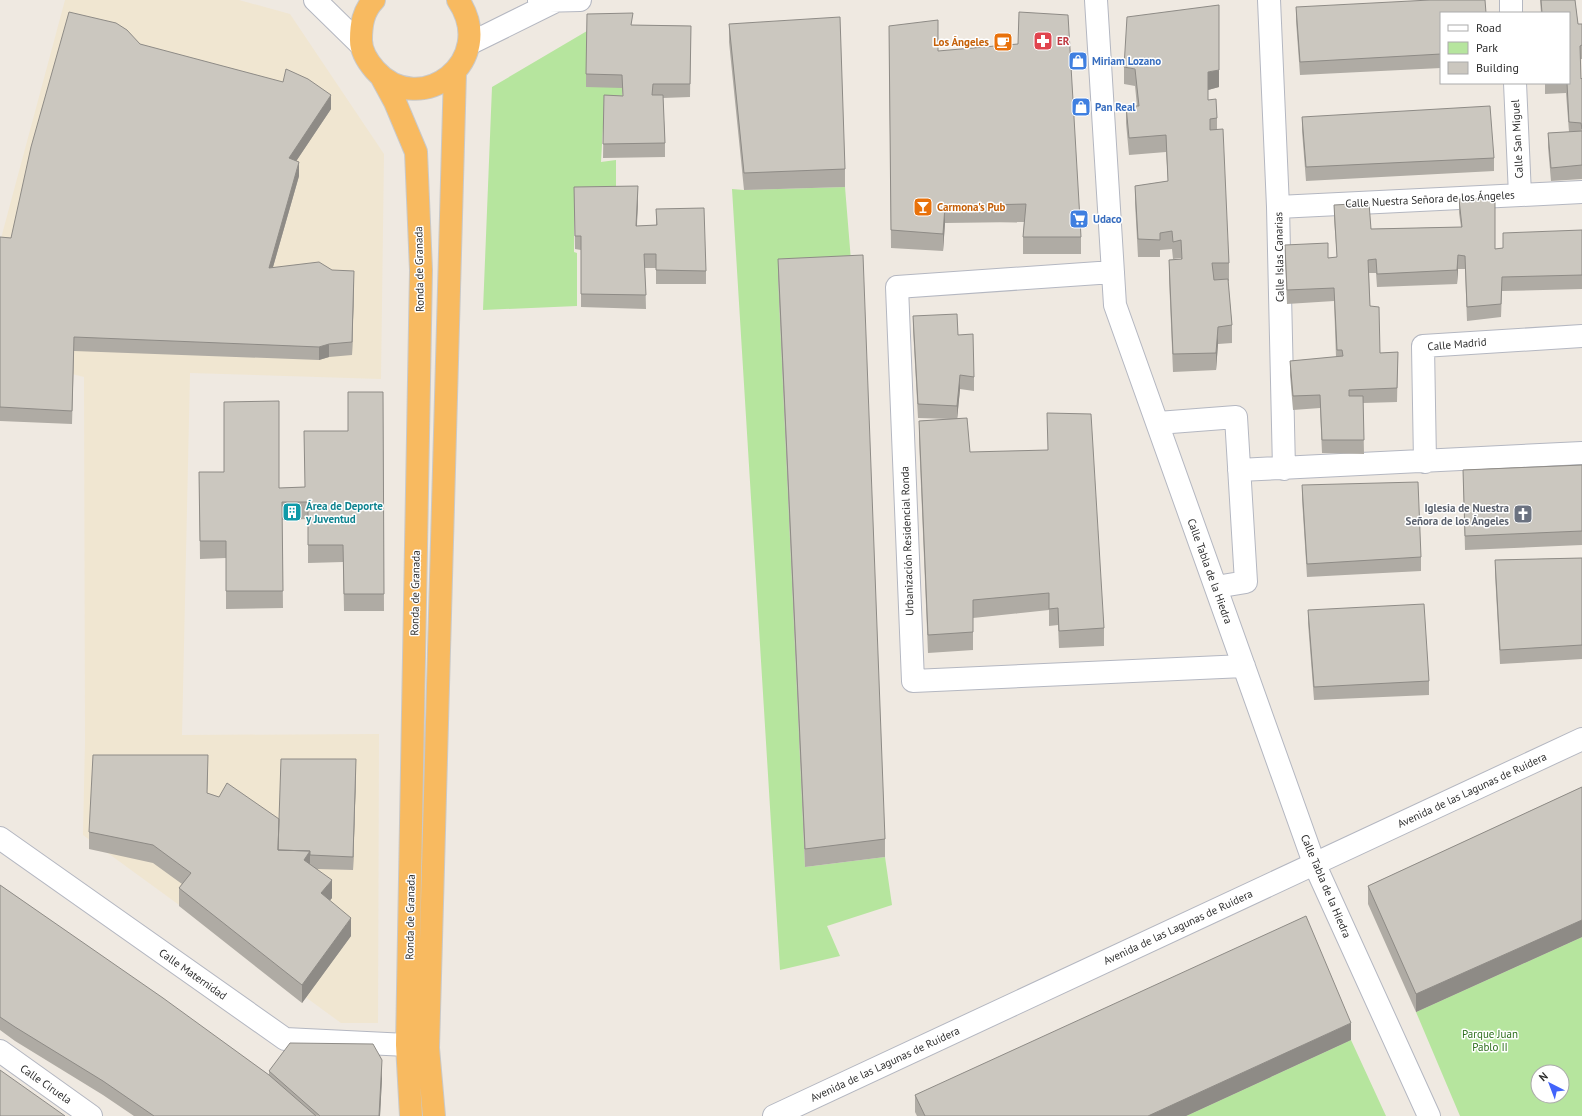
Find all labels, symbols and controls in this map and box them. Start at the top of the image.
legend [1440,12,1570,84]
text: Road [1476,20,1501,35]
pharmacy icon: ER [1032,30,1054,52]
cafe icon: Los Ángeles [992,31,1014,53]
place label: ER [1057,34,1070,48]
place label: Los Ángeles [933,35,989,49]
text: Park [1476,40,1498,55]
shop icon: Miriam Lozano [1067,50,1089,72]
place label: Miriam Lozano [1092,54,1161,68]
text: Building [1476,60,1519,75]
shop icon: Pan Real [1070,96,1092,118]
street label: Calle San Miguel [1508,98,1526,179]
place label: Pan Real [1095,100,1136,114]
street label: Calle Nuestra Señora de los Ángeles [1345,188,1515,210]
bar icon: Carmona's Pub [912,196,934,218]
place label: Carmona's Pub [937,200,1005,214]
supermarket icon: Udaco [1068,208,1090,230]
street label: Calle Islas Canarias [1271,211,1287,302]
place label: Udaco [1093,212,1122,226]
street label: Ronda de Granada [411,226,427,312]
street label: Calle Madrid [1427,334,1487,354]
street label: Urbanización Residencial Ronda [897,466,917,616]
place label: Área de Deporte y Juventud [305,499,383,526]
building icon: Área de Deporte y Juventud [281,501,303,523]
place label: Iglesia de Nuestra Señora de los Ángeles [1406,501,1509,528]
church icon: Iglesia de Nuestra Señora de los Ángeles [1512,503,1534,525]
street label: Calle Tabla de la Hiedra [1184,516,1236,626]
street label: Ronda de Granada [407,550,423,636]
street label: Avenida de las Lagunas de Ruidera [1395,749,1549,831]
street label: Calle Tabla de la Hiedra [1298,832,1354,940]
street label: Ronda de Granada [402,874,418,960]
street label: Avenida de las Lagunas de Ruidera [1101,886,1255,968]
street label: Calle Maternidad [156,945,230,1003]
street label: Avenida de las Lagunas de Ruidera [808,1023,962,1105]
park label: Parque Juan Pablo II [1462,1027,1518,1054]
street label: Calle Ciruela [18,1061,74,1107]
north arrow [1530,1064,1570,1104]
text: N [1536,1069,1551,1084]

